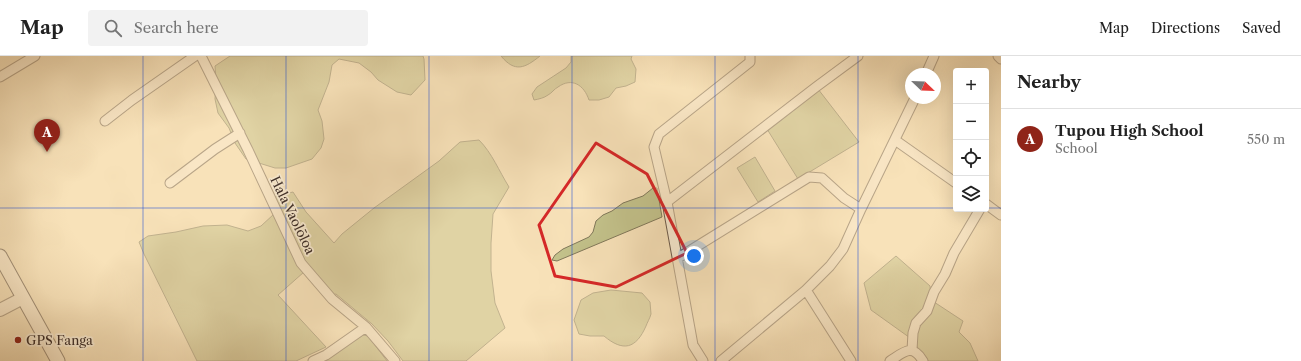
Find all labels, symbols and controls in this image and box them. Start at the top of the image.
search box [88,10,368,46]
text: Map [20,16,64,39]
icon: search [102,17,124,39]
text: Search here [134,18,219,37]
text: Map [1099,19,1129,37]
text: Directions [1151,19,1220,37]
text: Saved [1242,19,1281,37]
north arrow [905,68,941,104]
map controls [953,68,989,212]
button: + [953,68,989,104]
text: Nearby [1017,72,1081,92]
button: − [953,104,989,140]
pin: A [34,119,60,152]
text: Tupou High School [1055,121,1204,140]
text: A [1025,131,1035,147]
text: 550 m [1247,131,1285,147]
button: locate [953,140,989,176]
text: School [1055,140,1098,156]
street label: Hala Vaolōloa [267,173,319,257]
button: layers [953,176,989,212]
your location [684,246,704,266]
place label: GPS Fanga [26,332,93,348]
marker: GPS Fanga [13,335,23,345]

